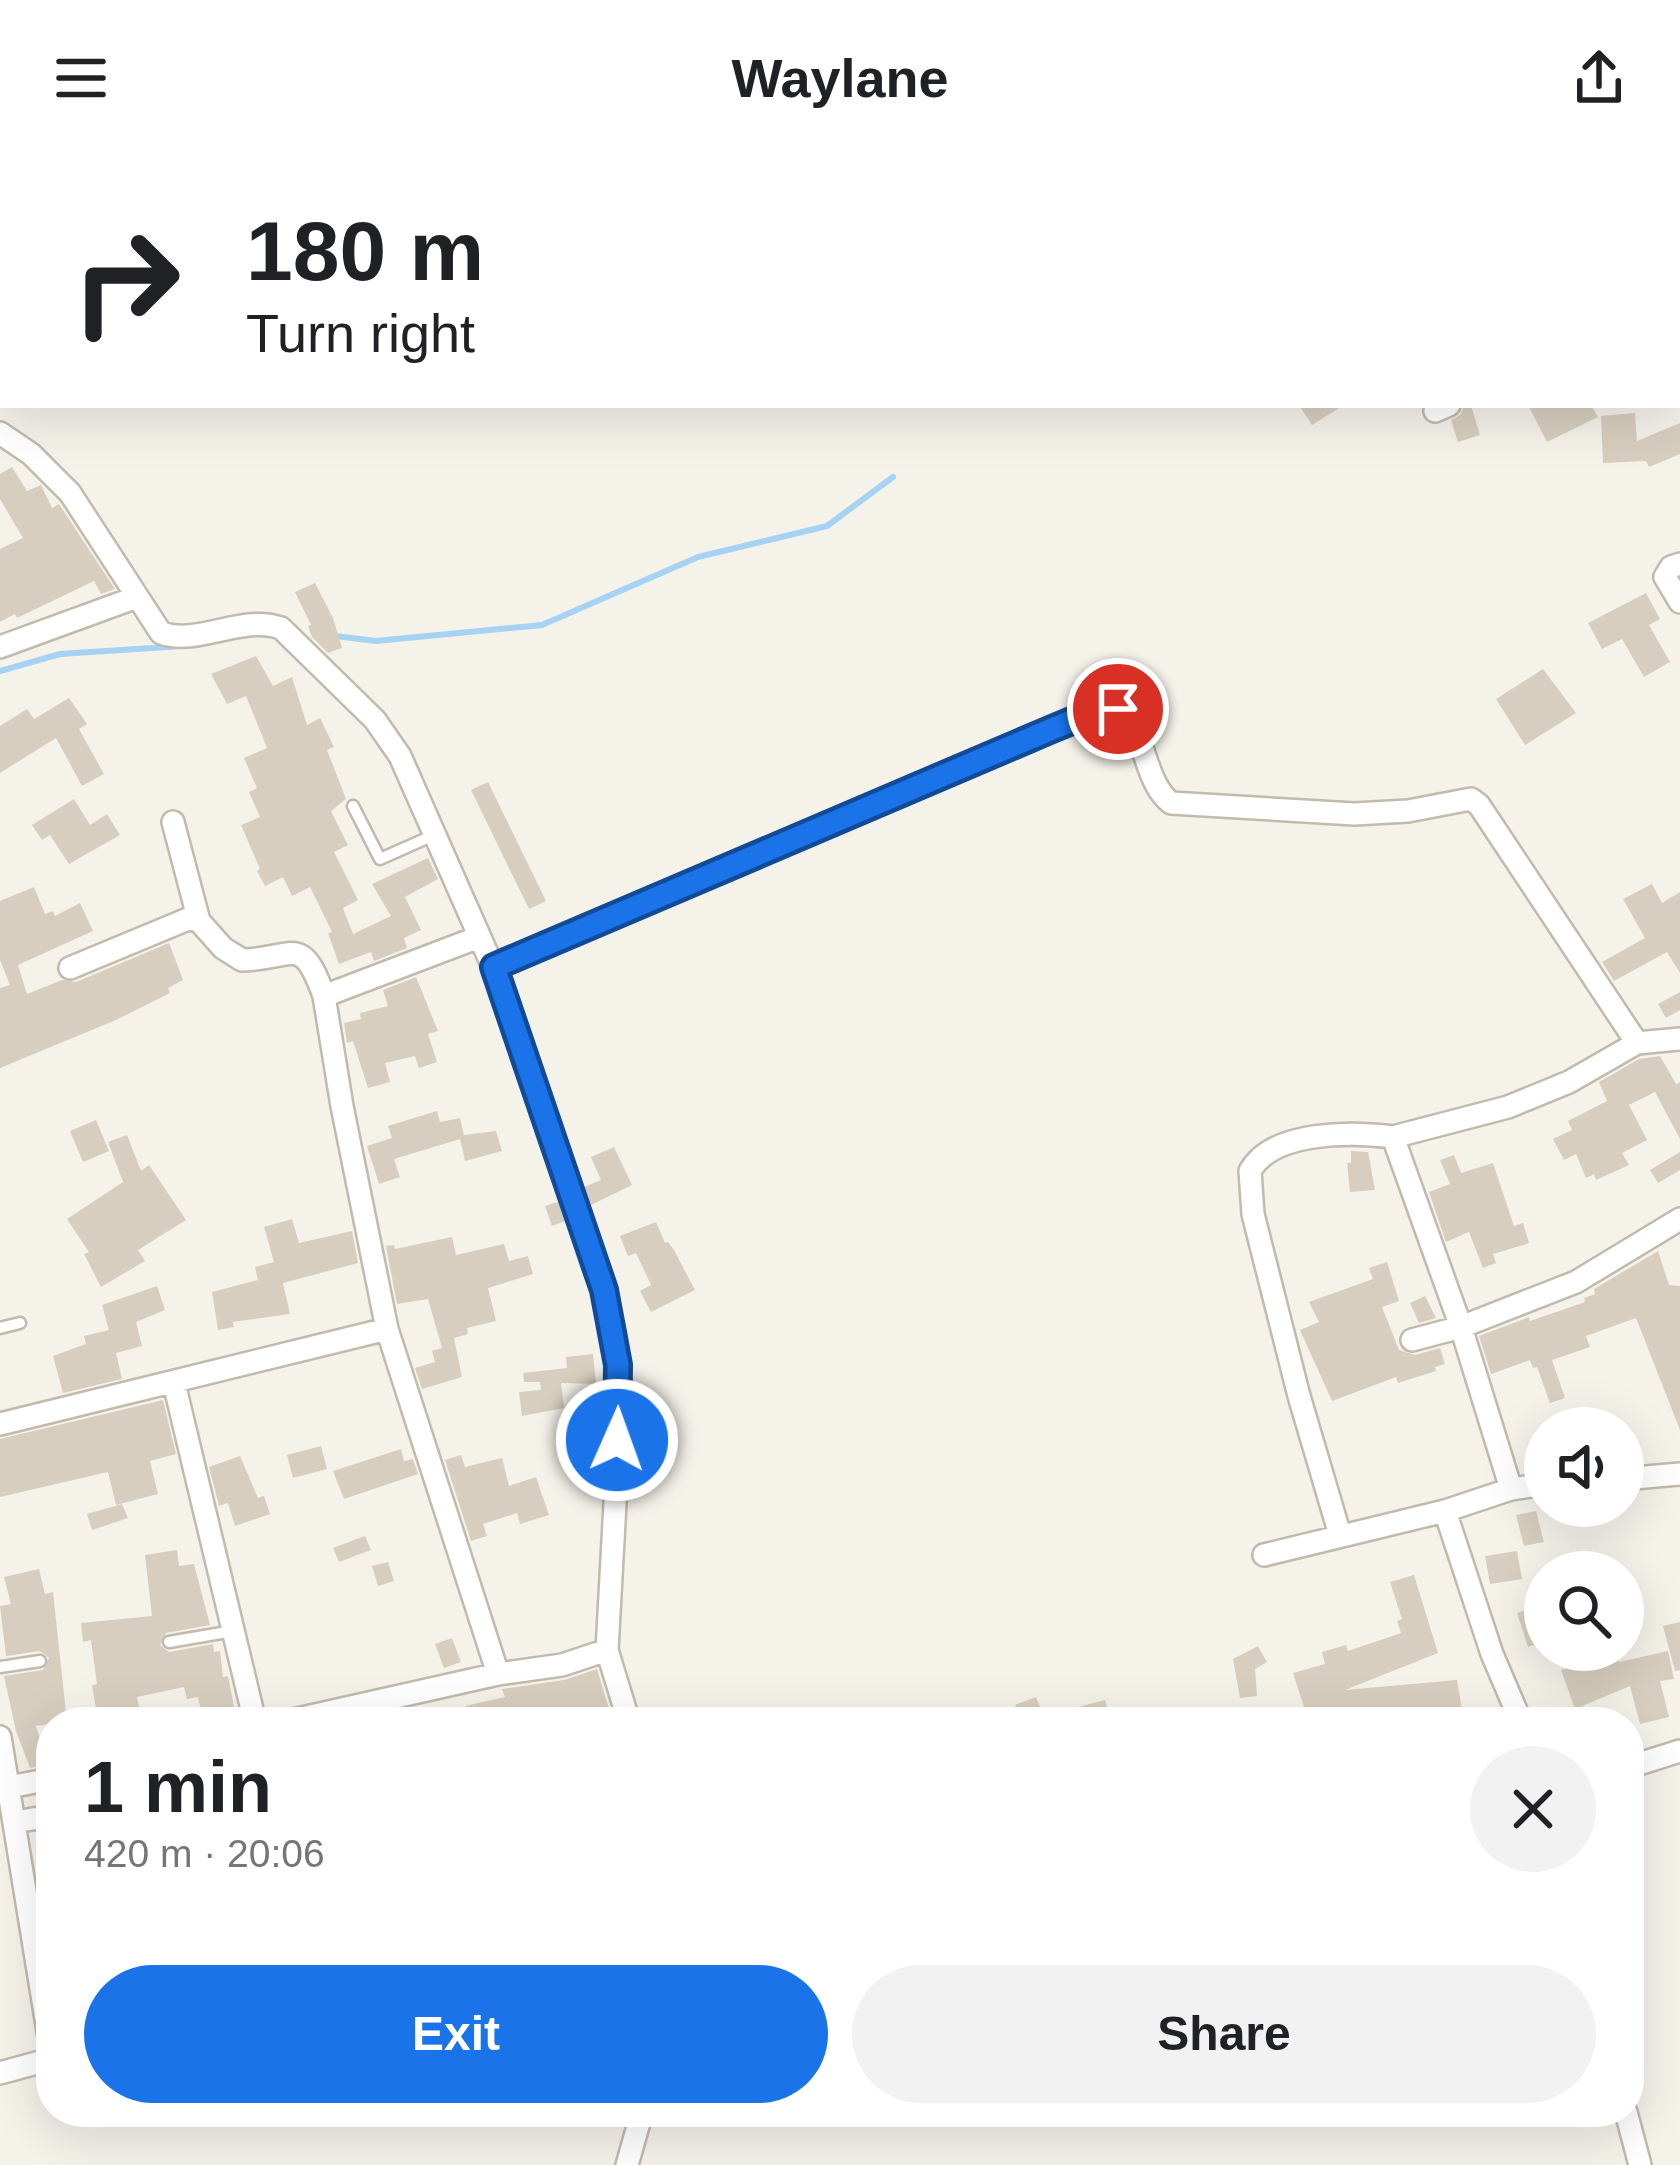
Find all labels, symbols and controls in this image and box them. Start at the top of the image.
icon: menu [48,45,114,111]
icon: share [1566,45,1632,111]
text: Waylane [731,48,949,108]
icon: right [48,204,204,360]
text: 180 m [246,204,484,298]
text: Turn right [246,303,475,363]
pin [1067,658,1169,760]
icon: arrive [1085,676,1151,742]
position arrow [554,1377,680,1503]
map controls [1524,1407,1644,1671]
button: sound [1524,1407,1644,1527]
button: search [1524,1551,1644,1671]
button: close [1470,1746,1596,1872]
text: 1 min [84,1747,272,1827]
text: 420 m · 20:06 [84,1832,325,1875]
button: Exit [84,1965,828,2103]
button: Share [852,1965,1596,2103]

